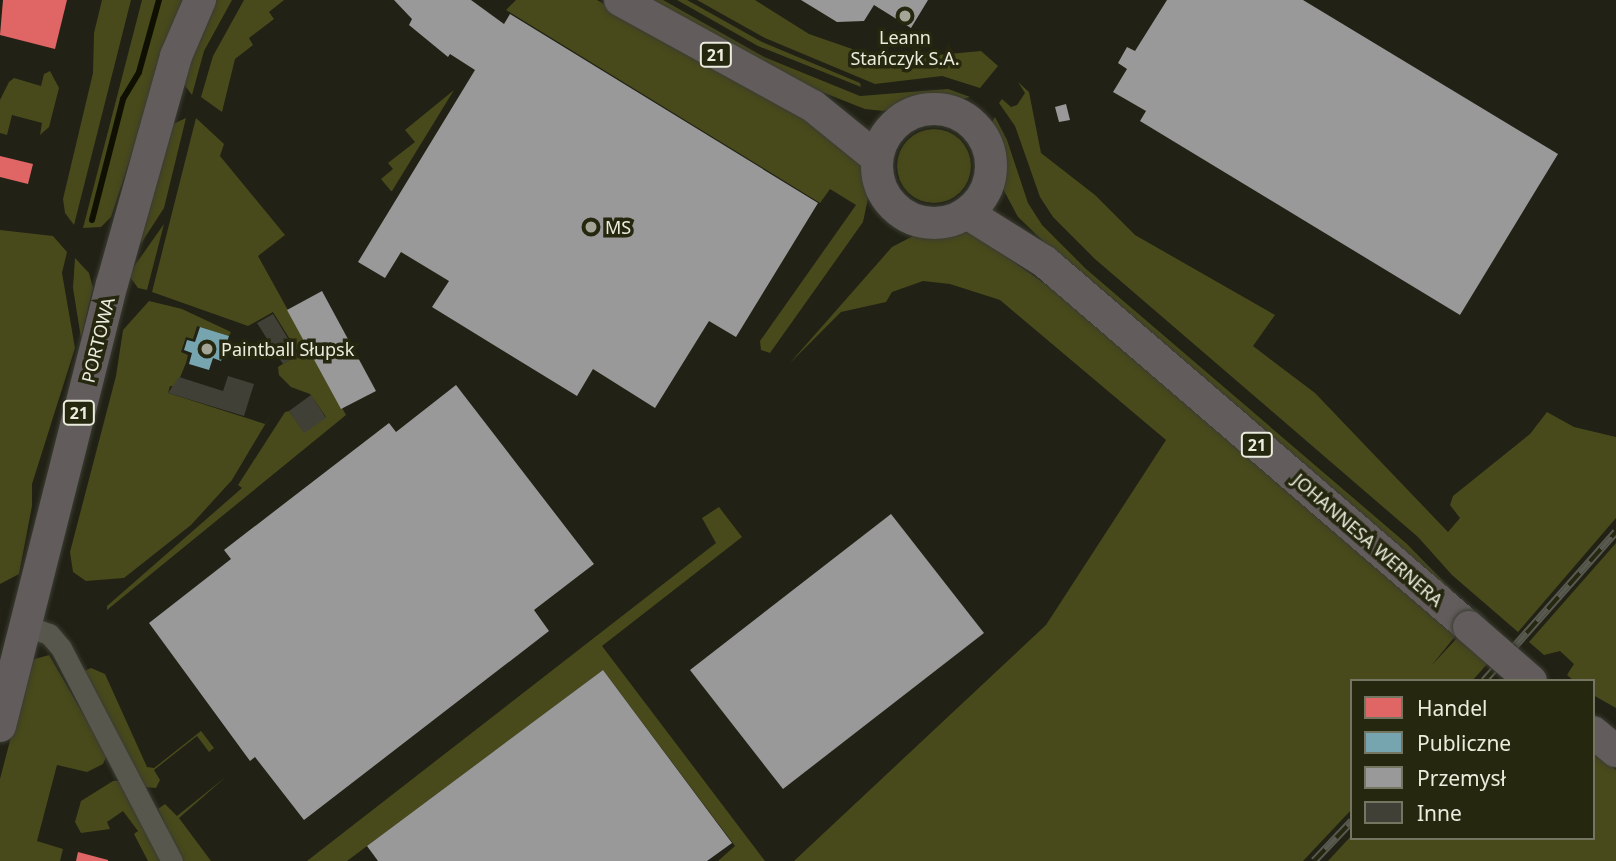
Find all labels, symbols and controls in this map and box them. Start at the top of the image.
marker: Leann Stańczyk S.A. [897,8,913,24]
place label: Leann Stańczyk S.A. [850,27,960,70]
road number: 21 [698,42,734,68]
place label: MS [605,216,631,238]
marker: MS [583,219,599,235]
street label: PORTOWA [77,295,119,385]
place label: Paintball Słupsk [221,338,354,360]
marker: Paintball Słupsk [199,341,215,357]
road number: 21 [62,400,96,426]
road number: 21 [1240,432,1274,458]
street label: JOHANNESA WERNERA [1289,469,1447,611]
legend [1350,679,1595,840]
text: Handel [1417,694,1488,722]
text: Publiczne [1417,729,1511,757]
text: Przemysł [1417,764,1506,792]
text: Inne [1417,799,1462,827]

